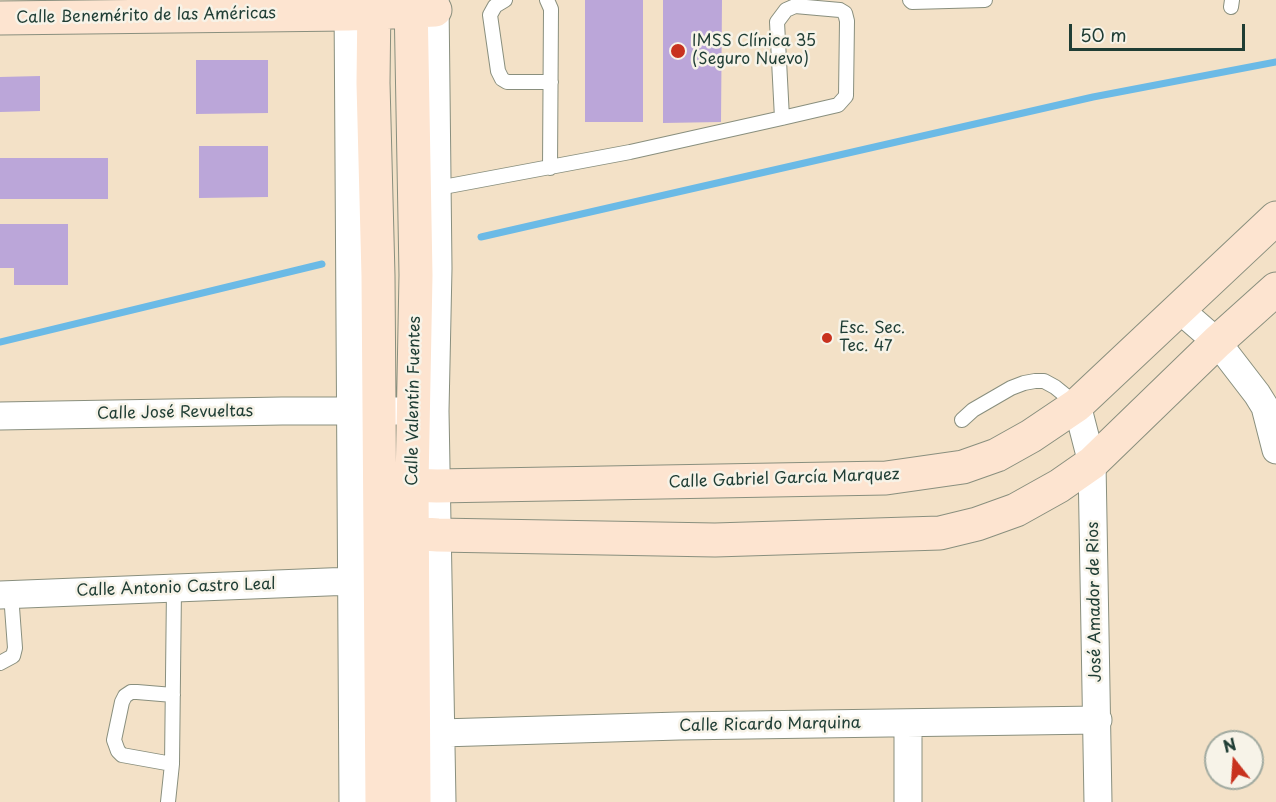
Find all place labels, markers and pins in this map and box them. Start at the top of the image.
place label: IMSS Clínica 35 (Seguro Nuevo) [692,32,816,70]
marker: IMSS Clínica 35 (Seguro Nuevo) [669,42,687,60]
place label: Esc. Sec. Tec. 47 [839,319,905,357]
marker: Esc. Sec. Tec. 47 [820,331,834,345]

